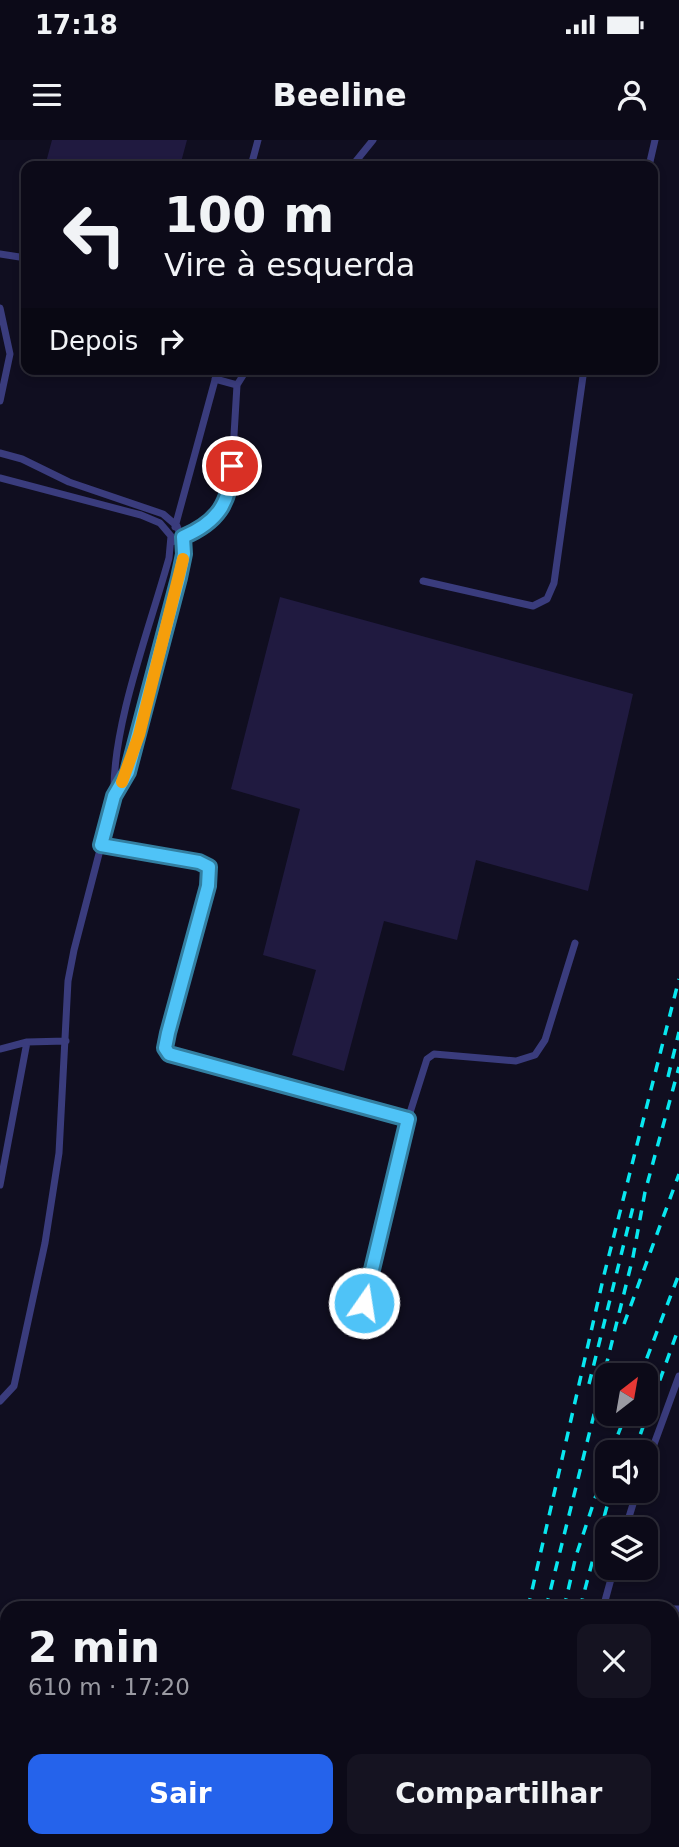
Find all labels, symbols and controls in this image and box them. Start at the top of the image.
text: 17:18 [35,10,118,40]
icon: menu [28,76,66,114]
text: Beeline [272,76,407,114]
icon: person [613,76,651,114]
text: 100 m [164,187,334,244]
icon: left [49,189,140,280]
text: Vire à esquerda [164,246,415,284]
icon: right [152,322,190,360]
text: Depois [49,326,138,356]
pin [202,436,262,496]
icon: arrive [213,447,251,485]
position arrow [327,1266,401,1340]
north arrow [595,1363,658,1426]
map controls [595,1363,658,1580]
button: sound [595,1440,658,1503]
button: layers [595,1517,658,1580]
text: 2 min [28,1623,160,1672]
button: close [577,1624,651,1698]
text: 610 m · 17:20 [28,1674,190,1700]
button: Sair [28,1754,333,1834]
button: Compartilhar [347,1754,651,1834]

